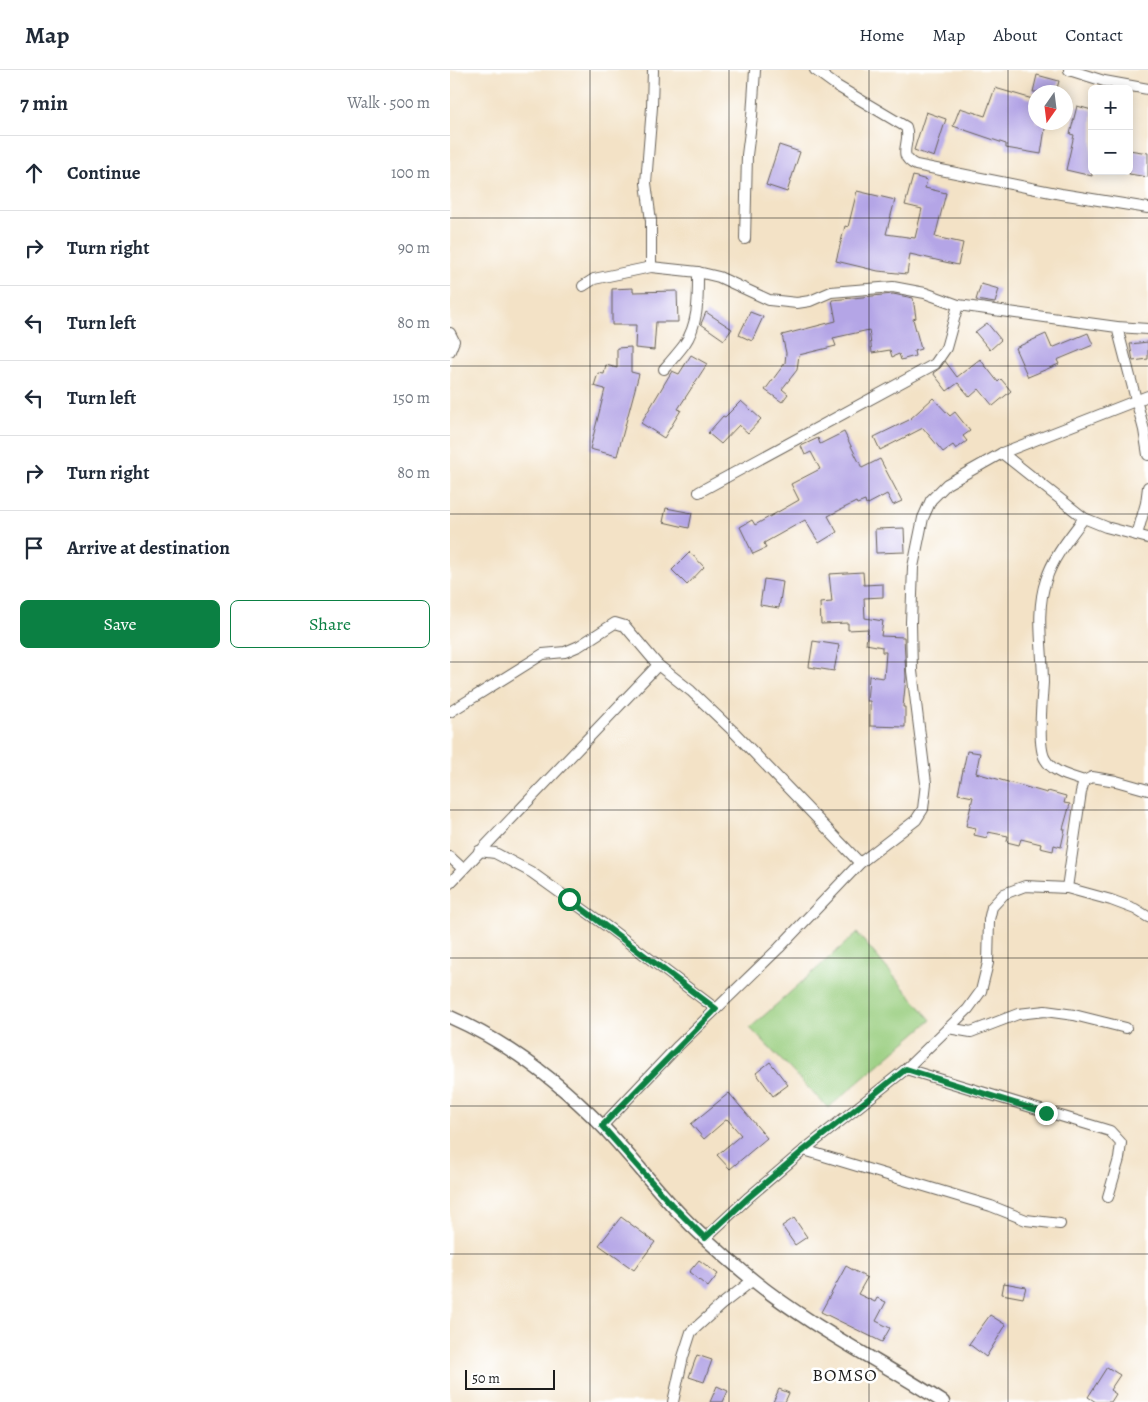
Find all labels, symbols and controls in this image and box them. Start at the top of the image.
text: Map [25,19,69,51]
text: Home [859,23,904,47]
text: Map [932,23,965,47]
text: About [993,23,1037,47]
text: Contact [1065,23,1123,47]
north arrow [1028,85,1073,130]
map controls [1088,85,1133,175]
button: + [1088,85,1133,130]
text: 7 min [20,89,68,117]
text: Walk · 500 m [347,92,430,114]
button: − [1088,130,1133,175]
icon: ahead [20,159,48,187]
text: Continue [67,160,141,186]
text: 100 m [391,162,430,184]
icon: right [20,234,48,262]
text: Turn right [67,235,149,261]
text: 90 m [398,237,430,259]
icon: left [20,309,48,337]
text: Turn left [67,310,136,336]
text: 80 m [397,312,430,334]
icon: left [20,384,48,412]
text: Turn left [67,385,136,411]
text: 150 m [393,387,430,409]
icon: right [20,459,48,487]
text: Turn right [67,460,149,486]
text: 80 m [397,462,430,484]
icon: arrive [20,534,48,562]
text: Arrive at destination [67,535,230,561]
button: Save [20,600,220,648]
button: Share [230,600,430,648]
route start [558,888,581,911]
route end [1035,1102,1058,1125]
district label: BOMSO [812,1363,878,1387]
scale bar [465,1367,555,1390]
text: 50 m [472,1369,500,1388]

